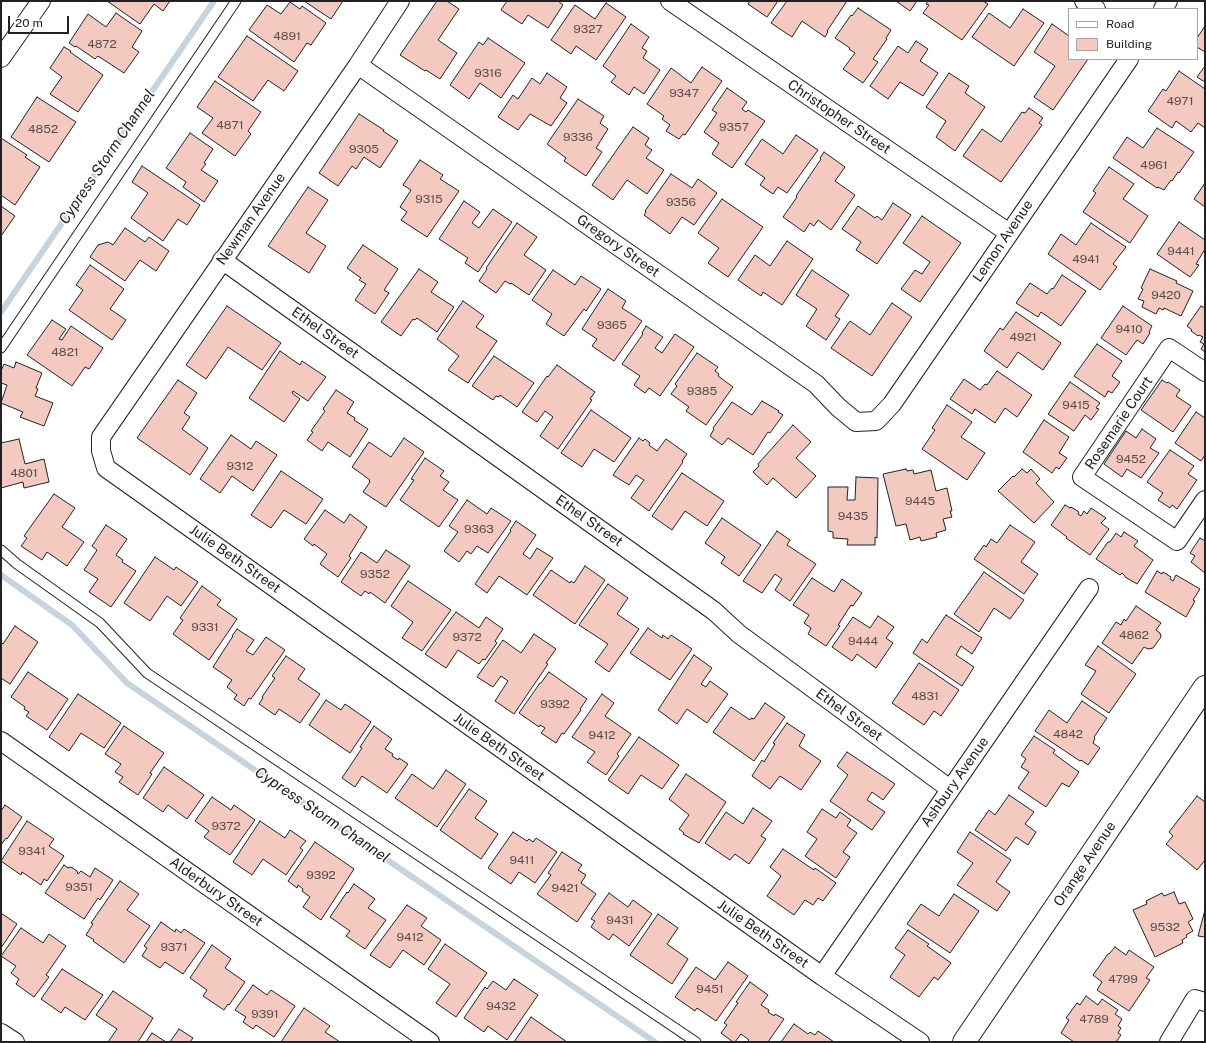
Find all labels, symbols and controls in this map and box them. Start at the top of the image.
scale bar [10,8,71,34]
legend [1068,8,1198,60]
text: 20 m [15,16,43,30]
text: Road [1106,17,1134,31]
house number: 9327 [573,22,603,36]
house number: 4891 [273,29,301,43]
house number: 4872 [87,37,117,51]
text: Building [1106,37,1152,51]
house number: 9316 [474,66,502,80]
street label: Christopher Street [784,76,894,158]
water label: Cypress Storm Channel [55,86,159,228]
house number: 9347 [669,86,699,100]
house number: 4971 [1166,94,1194,108]
house number: 4871 [216,118,244,132]
house number: 9357 [719,120,749,134]
house number: 4852 [28,122,58,136]
house number: 9336 [563,130,593,144]
house number: 9305 [349,142,379,156]
house number: 4961 [1140,158,1168,172]
street label: Newman Avenue [213,170,289,268]
house number: 9315 [415,192,443,206]
house number: 9356 [666,195,696,209]
street label: Lemon Avenue [969,197,1037,285]
street label: Gregory Street [573,211,663,281]
house number: 9441 [1167,244,1195,258]
house number: 4941 [1072,252,1100,266]
house number: 9420 [1151,288,1181,302]
street label: Ethel Street [288,304,362,362]
house number: 9365 [597,318,627,332]
house number: 9410 [1115,322,1143,336]
house number: 4921 [1009,330,1037,344]
house number: 4821 [51,345,79,359]
street label: Rosemarie Court [1082,373,1156,473]
house number: 9385 [687,384,717,398]
house number: 9415 [1062,398,1090,412]
house number: 9452 [1116,452,1146,466]
house number: 9312 [226,459,254,473]
house number: 4801 [10,466,38,480]
street label: Ethel Street [552,492,626,550]
house number: 9445 [905,494,935,508]
house number: 9435 [838,509,868,523]
street label: Julie Beth Street [186,521,284,597]
house number: 9363 [464,522,494,536]
house number: 9352 [360,567,390,581]
house number: 9331 [191,620,219,634]
house number: 4862 [1119,628,1149,642]
house number: 9372 [452,630,482,644]
house number: 9444 [848,634,878,648]
street label: Ethel Street [812,685,886,745]
house number: 4831 [911,689,939,703]
house number: 9392 [540,697,570,711]
street label: Julie Beth Street [450,709,548,785]
house number: 4842 [1053,727,1083,741]
house number: 9412 [588,728,616,742]
street label: Ashbury Avenue [918,734,992,830]
water label: Cypress Storm Channel [251,763,393,867]
street label: Orange Avenue [1050,818,1120,910]
house number: 9372 [211,819,241,833]
house number: 9341 [18,844,46,858]
house number: 9411 [510,853,534,867]
street label: Alderbury Street [166,854,266,930]
house number: 9392 [306,868,336,882]
house number: 9351 [65,880,93,894]
house number: 9421 [551,881,579,895]
street label: Julie Beth Street [714,896,812,972]
house number: 9431 [606,913,634,927]
house number: 9532 [1150,920,1180,934]
house number: 9412 [396,930,424,944]
house number: 9371 [160,940,188,954]
house number: 4799 [1108,972,1138,986]
house number: 9451 [696,982,724,996]
house number: 9432 [486,999,516,1013]
house number: 9391 [251,1007,279,1021]
house number: 4789 [1079,1012,1109,1026]

